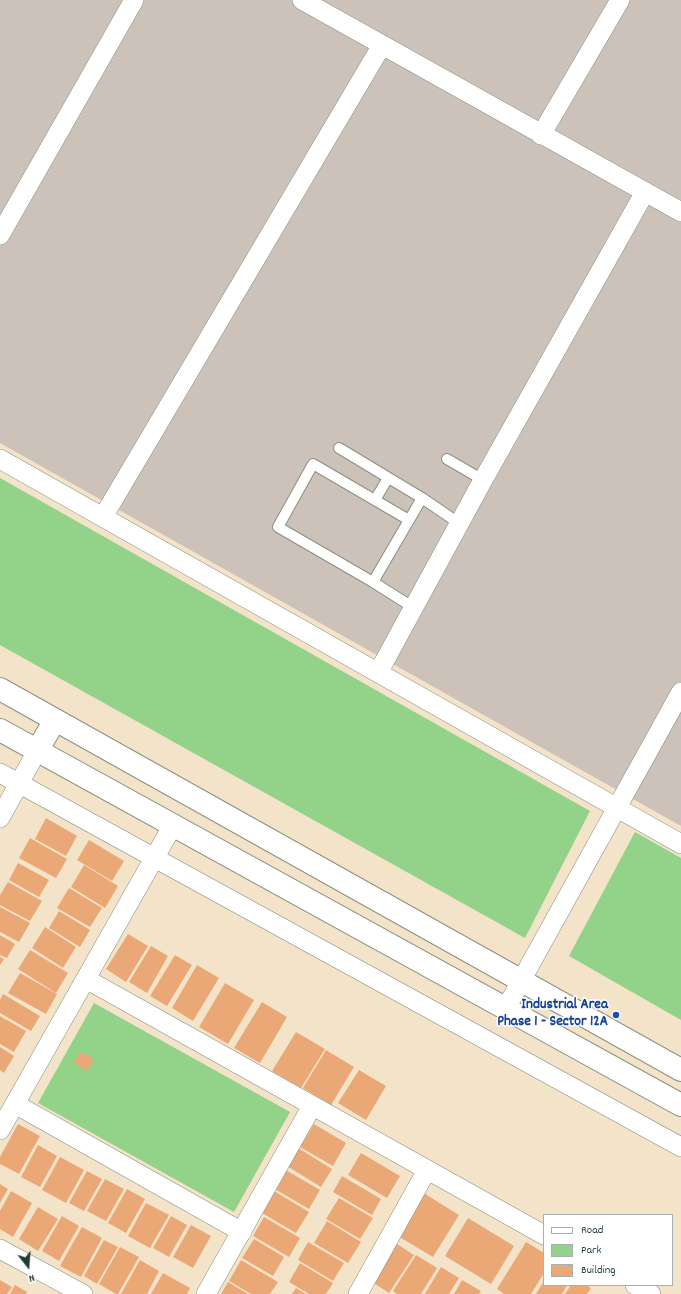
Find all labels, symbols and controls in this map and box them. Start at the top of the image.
place label: Industrial Area Phase 1 - Sector 12A [497,997,608,1032]
marker: Industrial Area Phase 1 - Sector 12A [611,1010,621,1020]
legend [543,1214,673,1286]
text: Road [581,1222,603,1239]
text: Park [581,1242,601,1259]
north arrow [8,1246,48,1286]
text: Building [581,1262,616,1279]
text: N [27,1269,36,1286]

